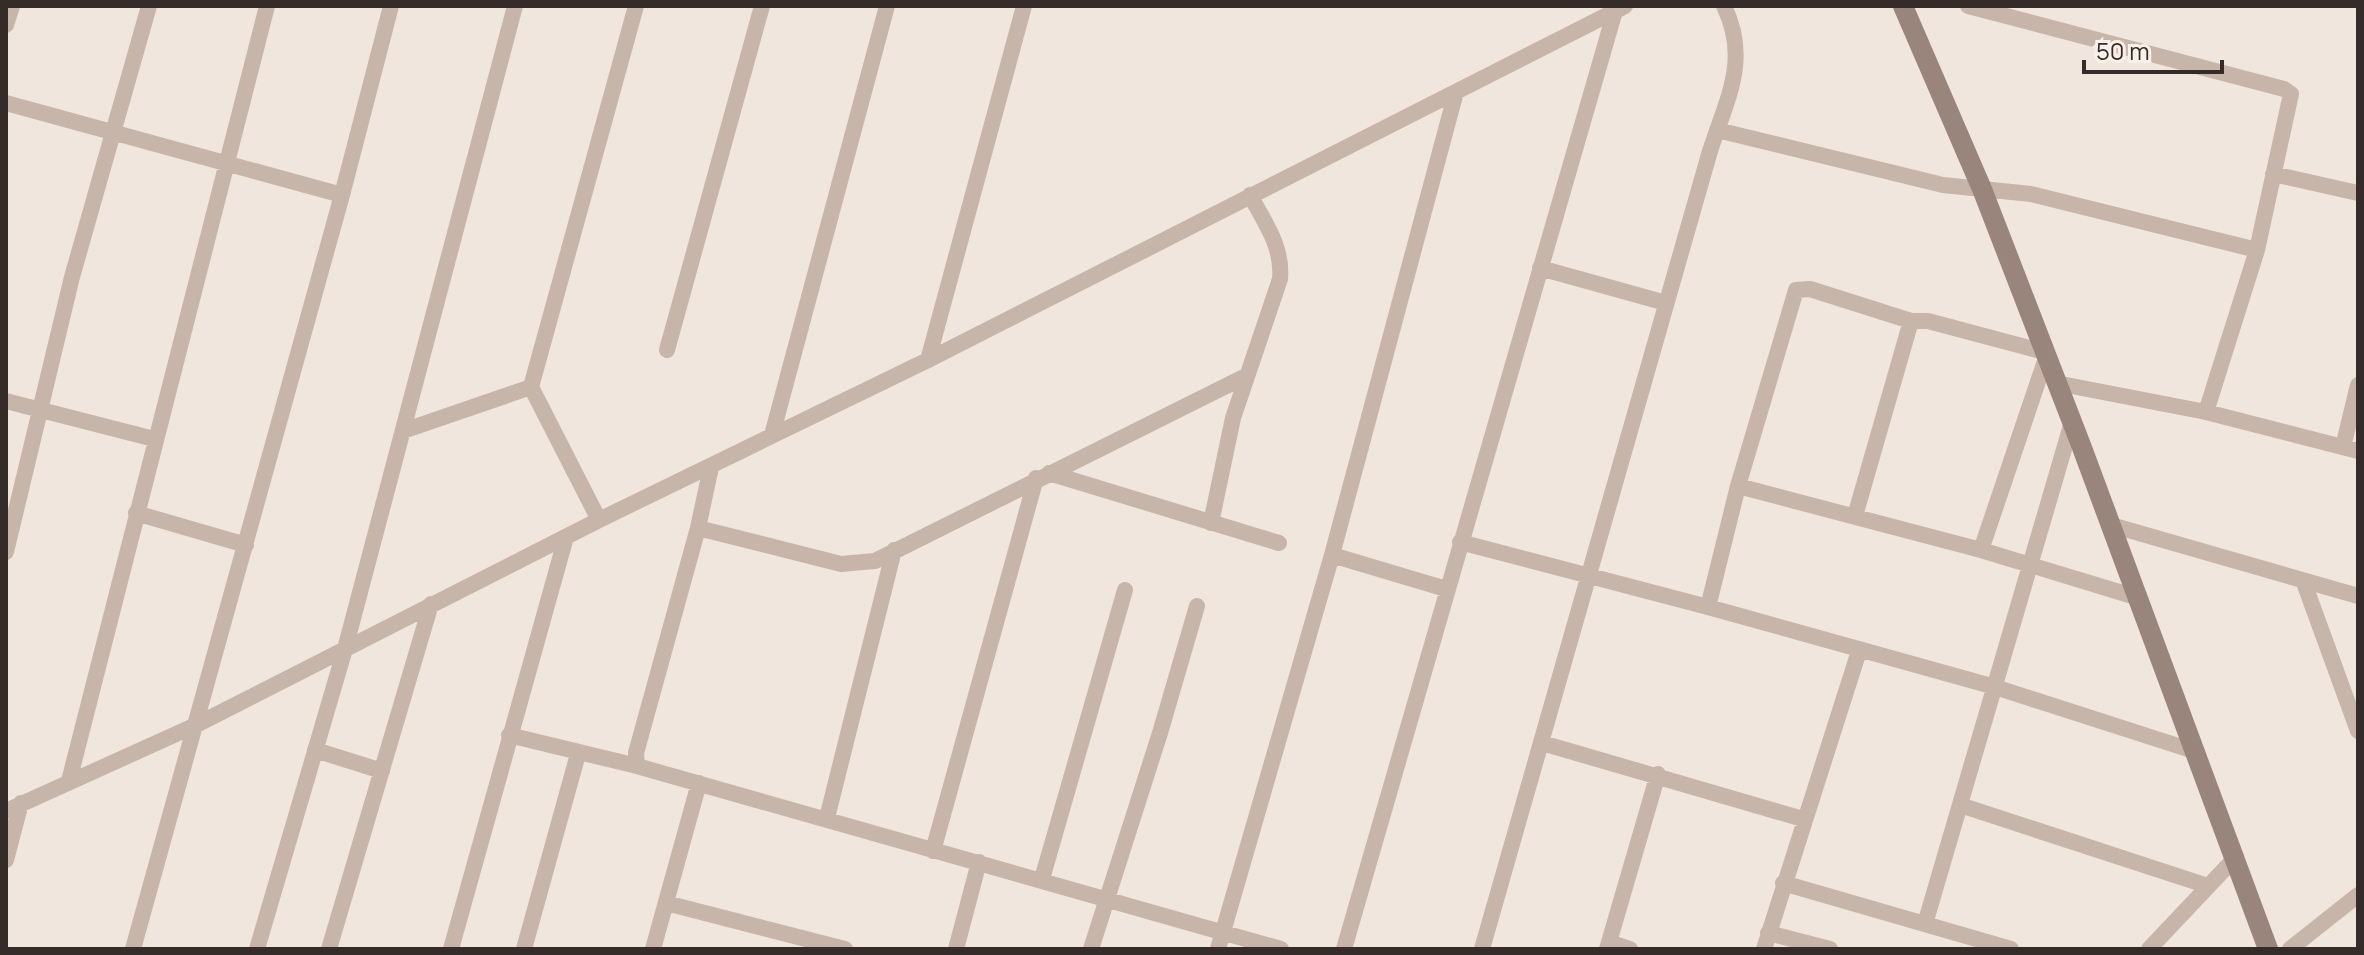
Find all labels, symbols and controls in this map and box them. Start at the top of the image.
scale bar [2084,24,2222,74]
text: 50 m [2096,34,2150,67]

